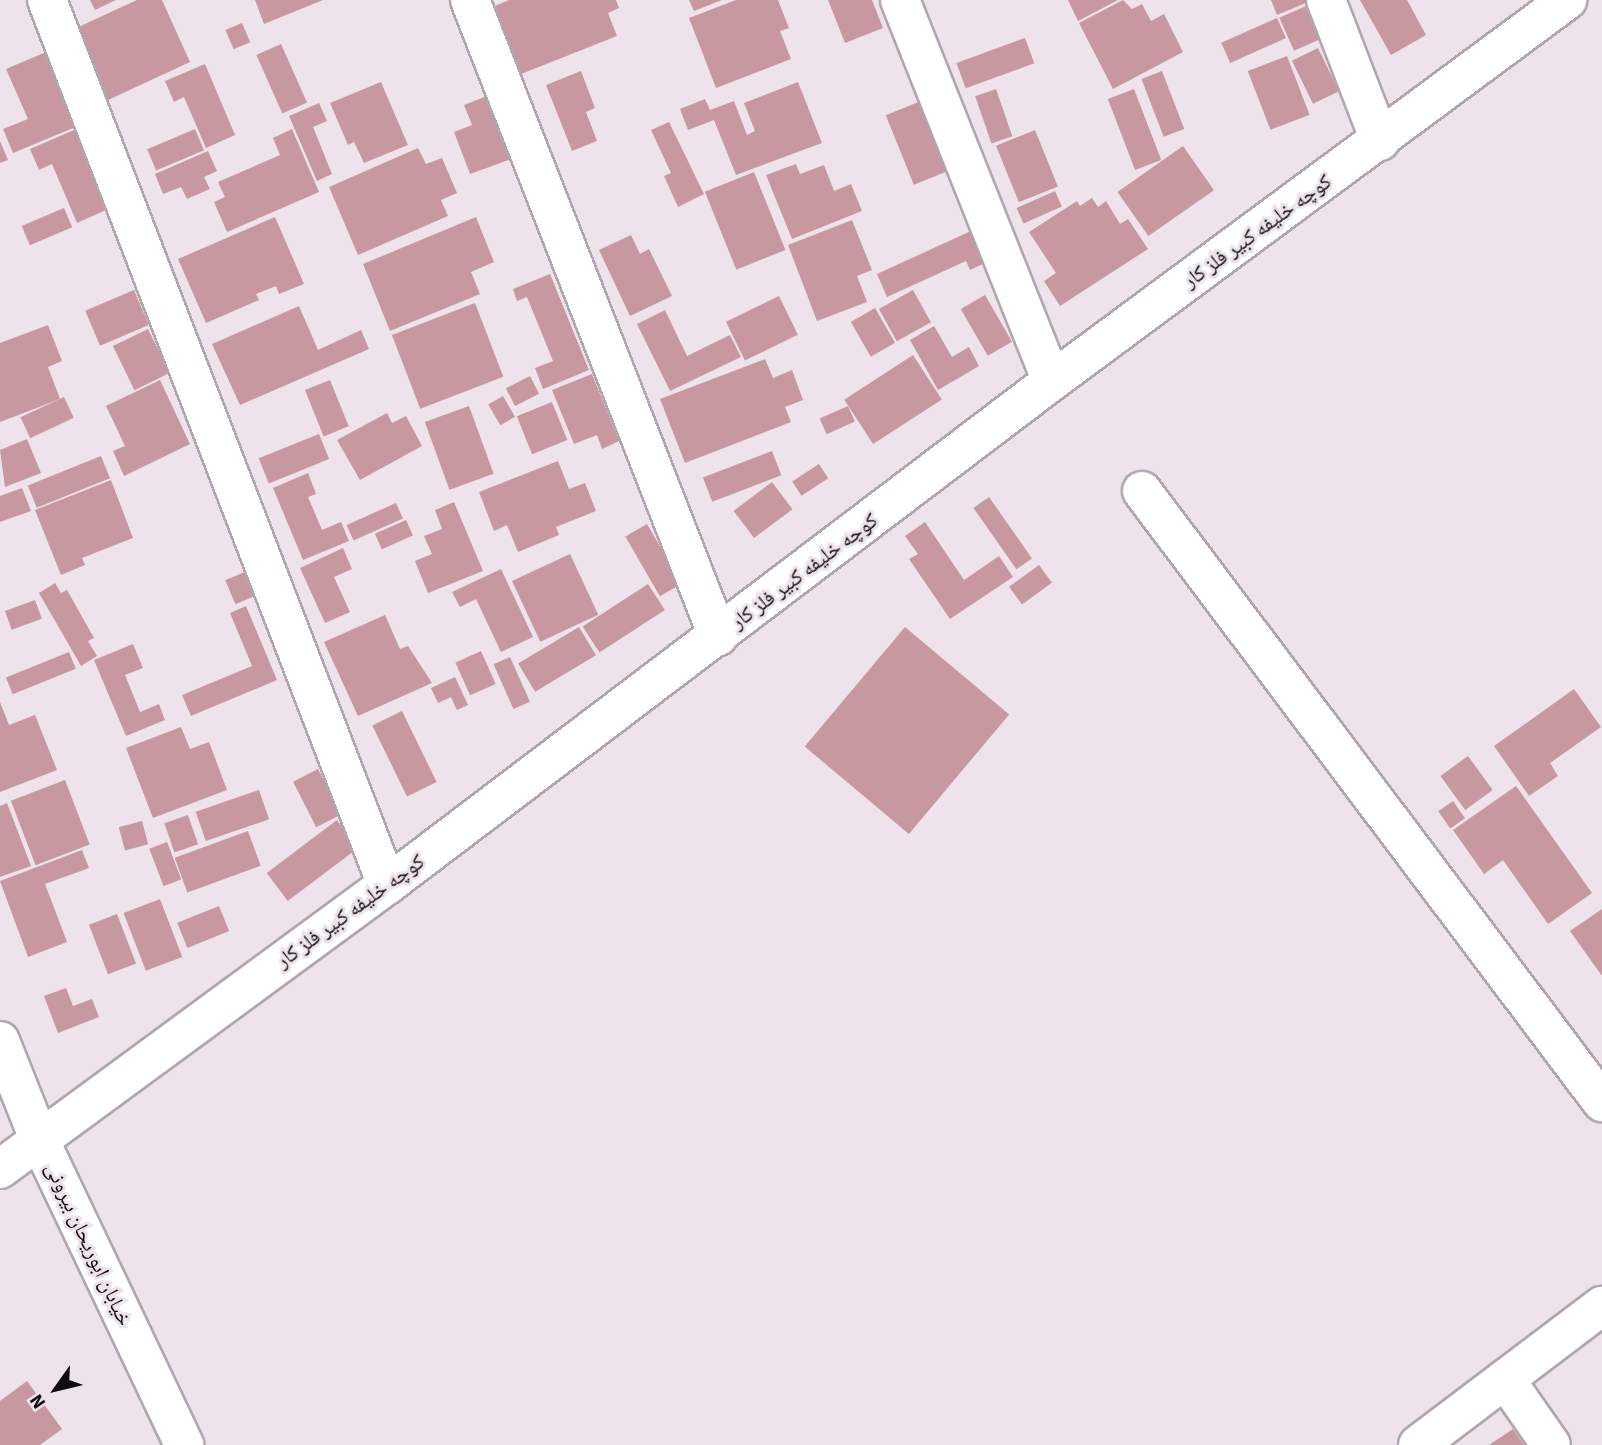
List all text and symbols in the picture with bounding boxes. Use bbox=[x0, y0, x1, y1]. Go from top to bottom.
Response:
street label: کوچه خلیفه کبیر فلز کار bbox=[1178, 169, 1336, 293]
street label: کوچه خلیفه کبیر فلز کار bbox=[726, 508, 882, 634]
street label: کوچه خلیفه کبیر فلز کار bbox=[271, 849, 429, 973]
street label: خیابان ابوریحان بیرونی bbox=[40, 1158, 138, 1330]
north arrow bbox=[21, 1354, 91, 1424]
text: N bbox=[23, 1388, 53, 1414]

